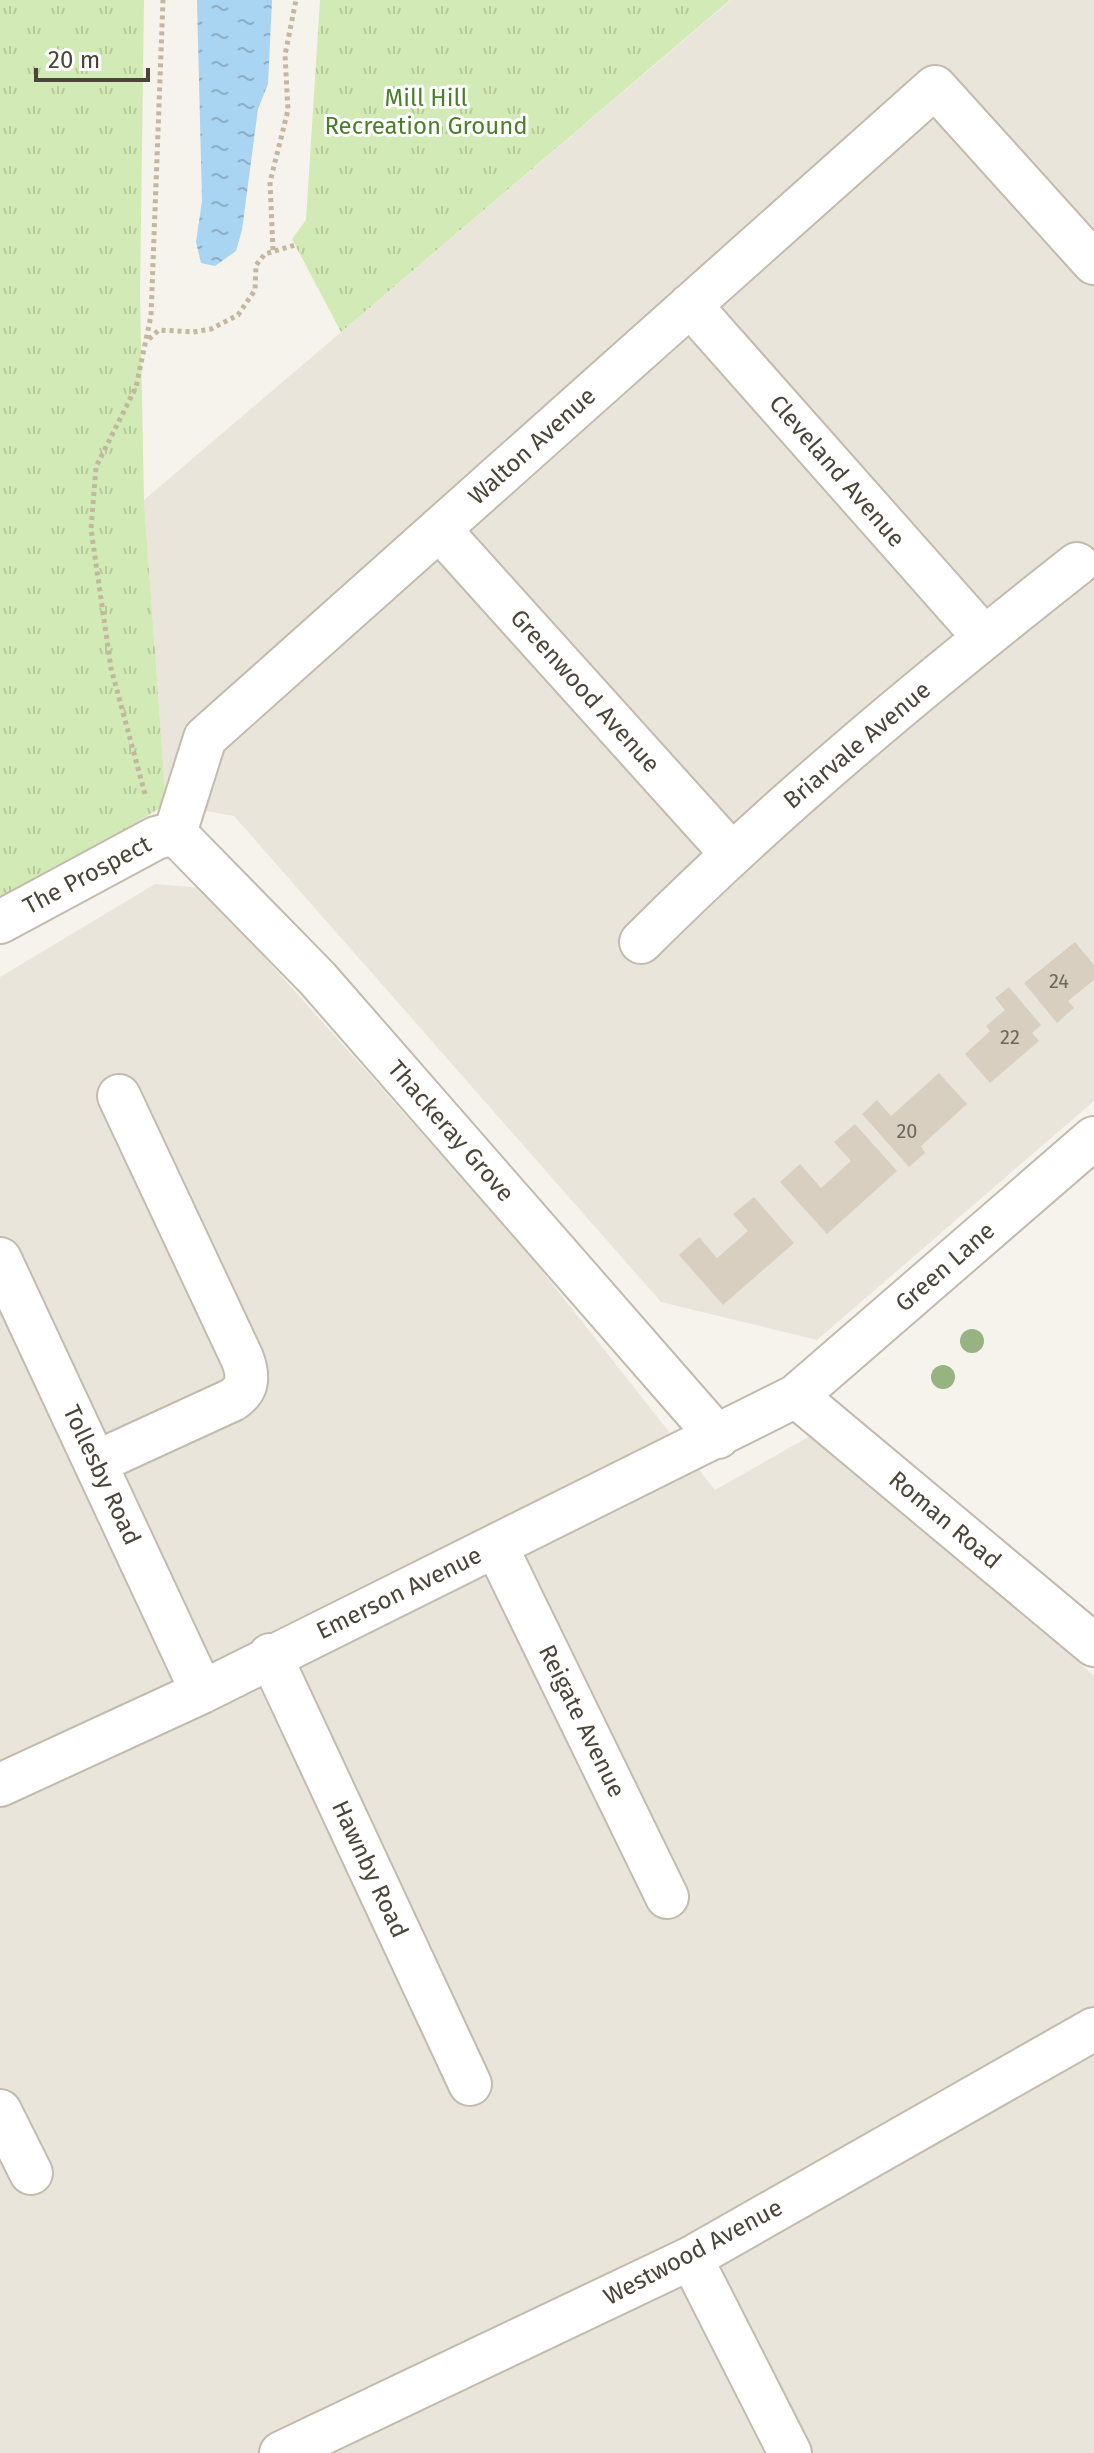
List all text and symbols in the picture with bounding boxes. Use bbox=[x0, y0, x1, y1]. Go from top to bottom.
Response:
scale bar bbox=[36, 32, 148, 82]
text: 20 m bbox=[48, 46, 100, 74]
park label: Mill Hill Recreation Ground bbox=[324, 84, 528, 140]
street label: Walton Avenue bbox=[463, 382, 601, 510]
street label: Cleveland Avenue bbox=[763, 389, 911, 553]
street label: Greenwood Avenue bbox=[504, 604, 666, 778]
street label: Briarvale Avenue bbox=[778, 675, 936, 815]
street label: The Prospect bbox=[18, 829, 156, 920]
house number: 24 bbox=[1049, 969, 1069, 993]
house number: 22 bbox=[1000, 1025, 1020, 1049]
street label: Thackeray Grove bbox=[382, 1055, 520, 1207]
house number: 20 bbox=[896, 1119, 918, 1143]
street label: Green Lane bbox=[890, 1216, 1000, 1318]
street label: Tollesby Road bbox=[57, 1401, 147, 1549]
street label: Roman Road bbox=[883, 1465, 1007, 1575]
street label: Emerson Avenue bbox=[312, 1541, 486, 1645]
street label: Reigate Avenue bbox=[533, 1640, 631, 1802]
street label: Hawnby Road bbox=[326, 1796, 414, 1942]
street label: Westwood Avenue bbox=[599, 2193, 787, 2311]

